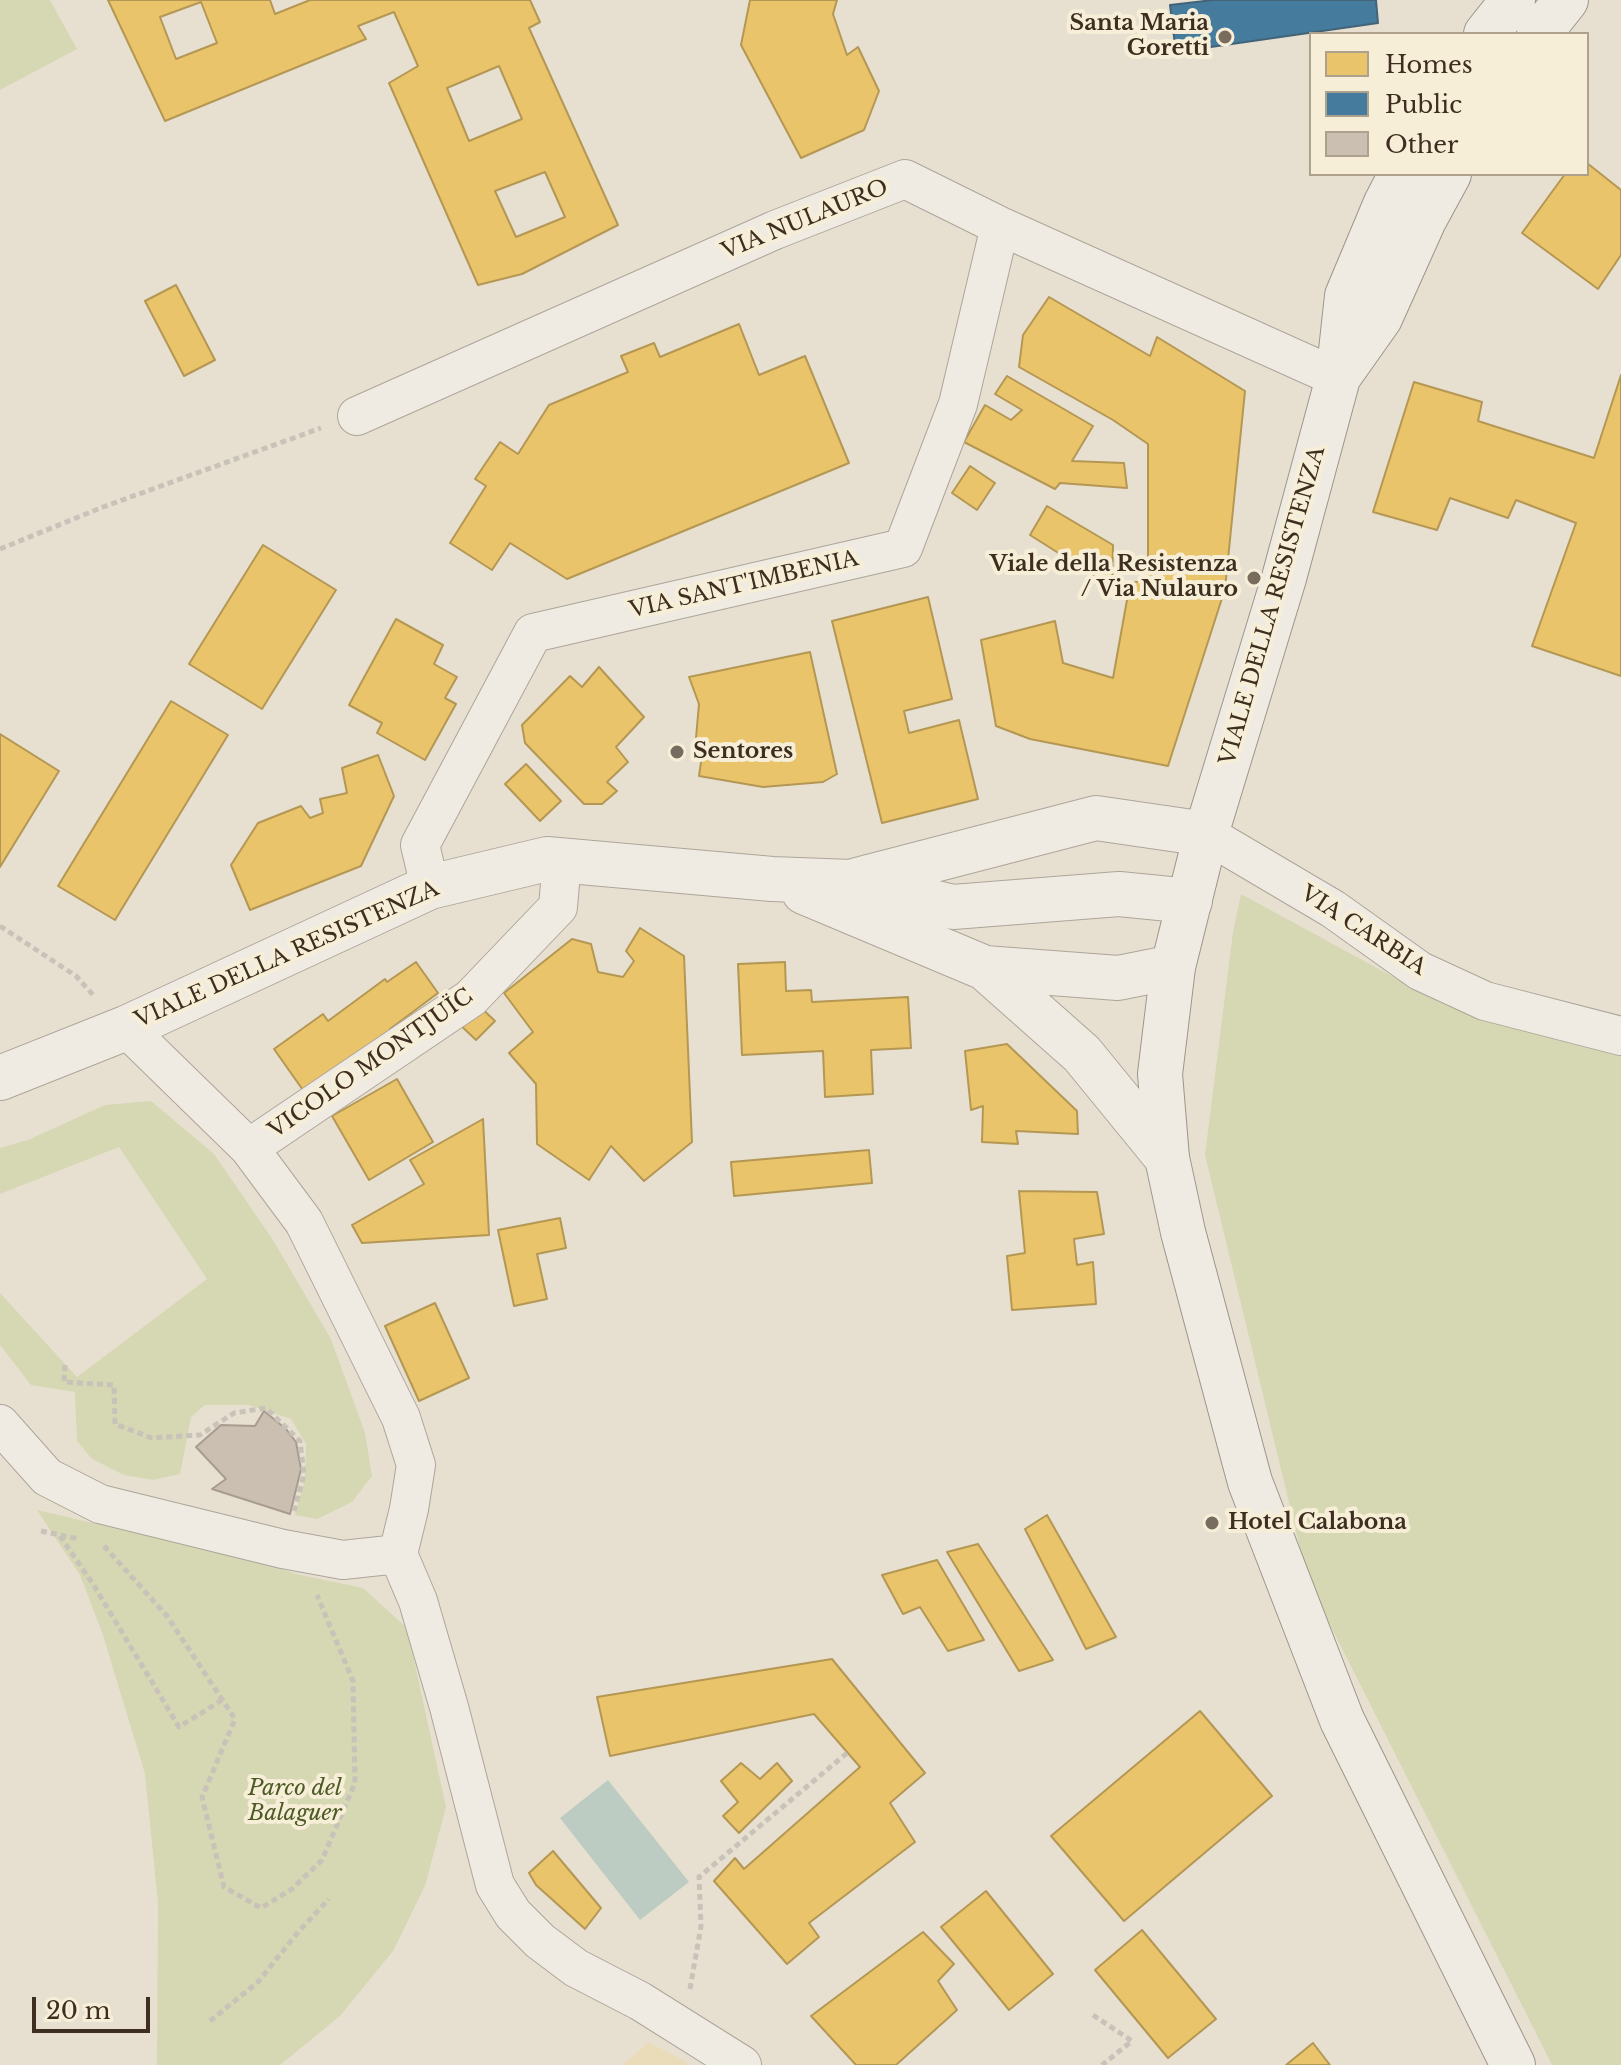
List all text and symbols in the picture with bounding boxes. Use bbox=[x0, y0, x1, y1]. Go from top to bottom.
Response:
place label: Santa Maria Goretti bbox=[1070, 11, 1209, 62]
marker: Santa Maria Goretti bbox=[1216, 28, 1234, 46]
legend bbox=[1309, 32, 1589, 176]
text: Homes bbox=[1385, 50, 1473, 79]
text: Public bbox=[1385, 90, 1462, 119]
text: Other bbox=[1385, 130, 1459, 159]
street label: VIA NULAURO bbox=[718, 175, 892, 265]
street label: VIALE DELLA RESISTENZA bbox=[1215, 444, 1331, 768]
street label: VIA SANT'IMBENIA bbox=[627, 546, 861, 624]
place label: Viale della Resistenza / Via Nulauro bbox=[990, 552, 1238, 604]
marker: Viale della Resistenza / Via Nulauro bbox=[1245, 569, 1263, 587]
place label: Sentores bbox=[693, 739, 793, 765]
marker: Sentores bbox=[668, 743, 686, 761]
street label: VIALE DELLA RESISTENZA bbox=[131, 876, 443, 1034]
street label: VIA CARBIA bbox=[1295, 881, 1431, 981]
street label: VICOLO MONTJUÏC bbox=[264, 983, 478, 1145]
place label: Hotel Calabona bbox=[1228, 1510, 1407, 1536]
marker: Hotel Calabona bbox=[1203, 1514, 1221, 1532]
park label: Parco del Balaguer bbox=[248, 1776, 342, 1828]
scale bar bbox=[36, 1981, 154, 2031]
text: 20 m bbox=[46, 1996, 111, 2025]

